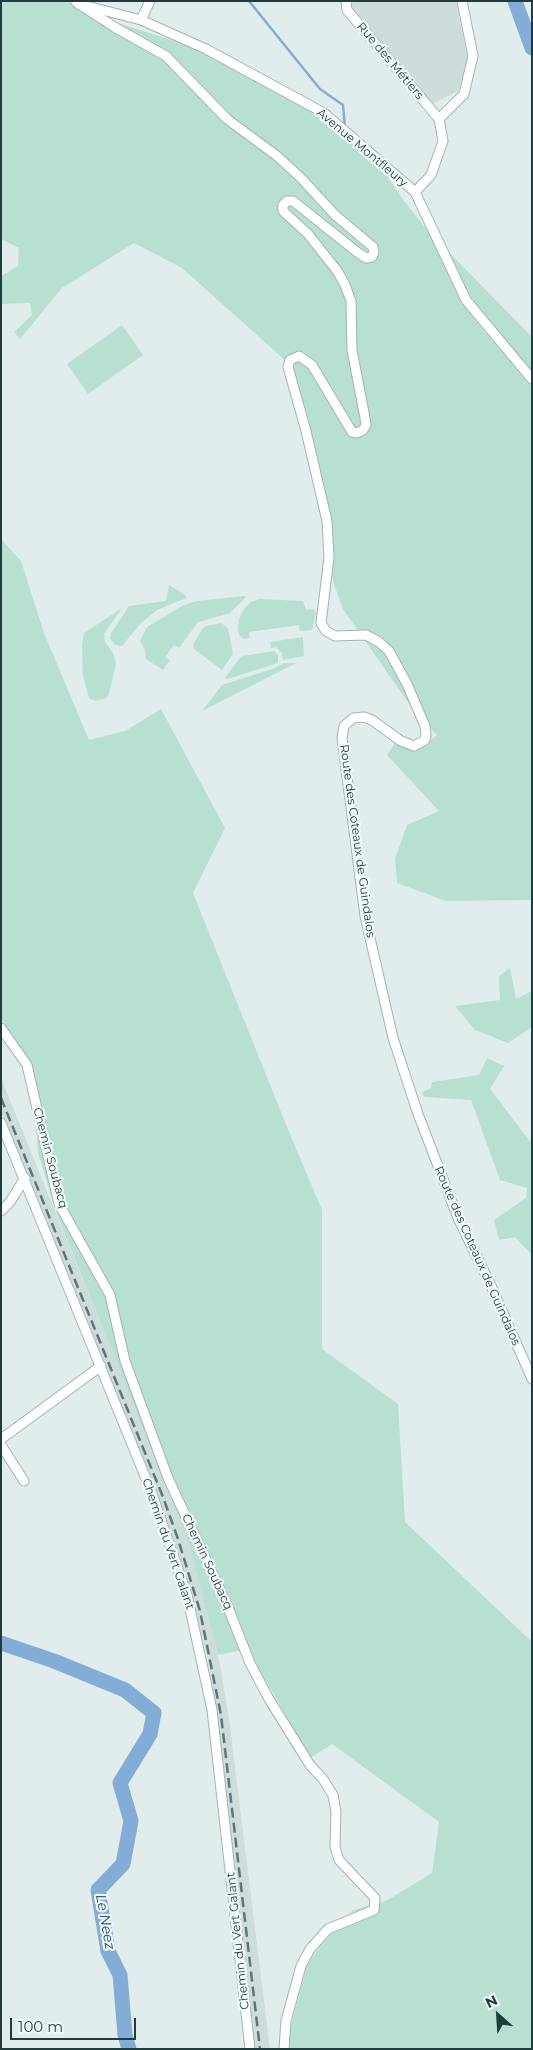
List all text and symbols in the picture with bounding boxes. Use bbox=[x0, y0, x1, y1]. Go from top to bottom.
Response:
street label: Rue des Métiers bbox=[354, 20, 426, 102]
street label: Avenue Montfleury bbox=[314, 106, 410, 190]
street label: Route des Coteaux de Guindalos bbox=[336, 744, 378, 938]
street label: Chemin Soubacq bbox=[30, 1106, 70, 1210]
street label: Route des Coteaux de Guindalos bbox=[431, 1164, 523, 1348]
street label: Chemin du Vert Galant bbox=[139, 1476, 197, 1612]
street label: Chemin Soubacq bbox=[178, 1512, 236, 1612]
street label: Chemin du Vert Galant bbox=[224, 1872, 252, 2010]
water label: Le Neez bbox=[92, 1893, 118, 1951]
north arrow bbox=[473, 1990, 523, 2040]
text: N bbox=[482, 1991, 500, 2012]
scale bar bbox=[12, 2008, 139, 2040]
text: 100 m bbox=[18, 2017, 63, 2036]

